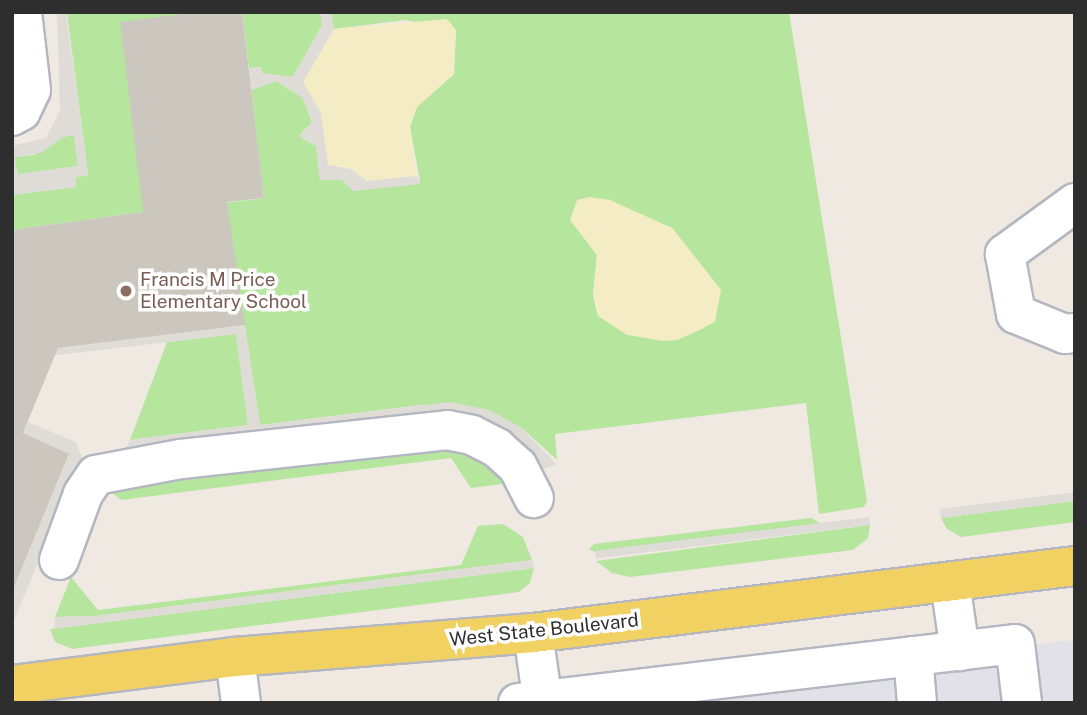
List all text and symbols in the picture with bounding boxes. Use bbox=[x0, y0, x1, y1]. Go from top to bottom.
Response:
place label: Francis M Price Elementary School bbox=[140, 269, 307, 313]
marker: Francis M Price Elementary School bbox=[118, 283, 134, 299]
street label: West State Boulevard bbox=[448, 609, 640, 651]

